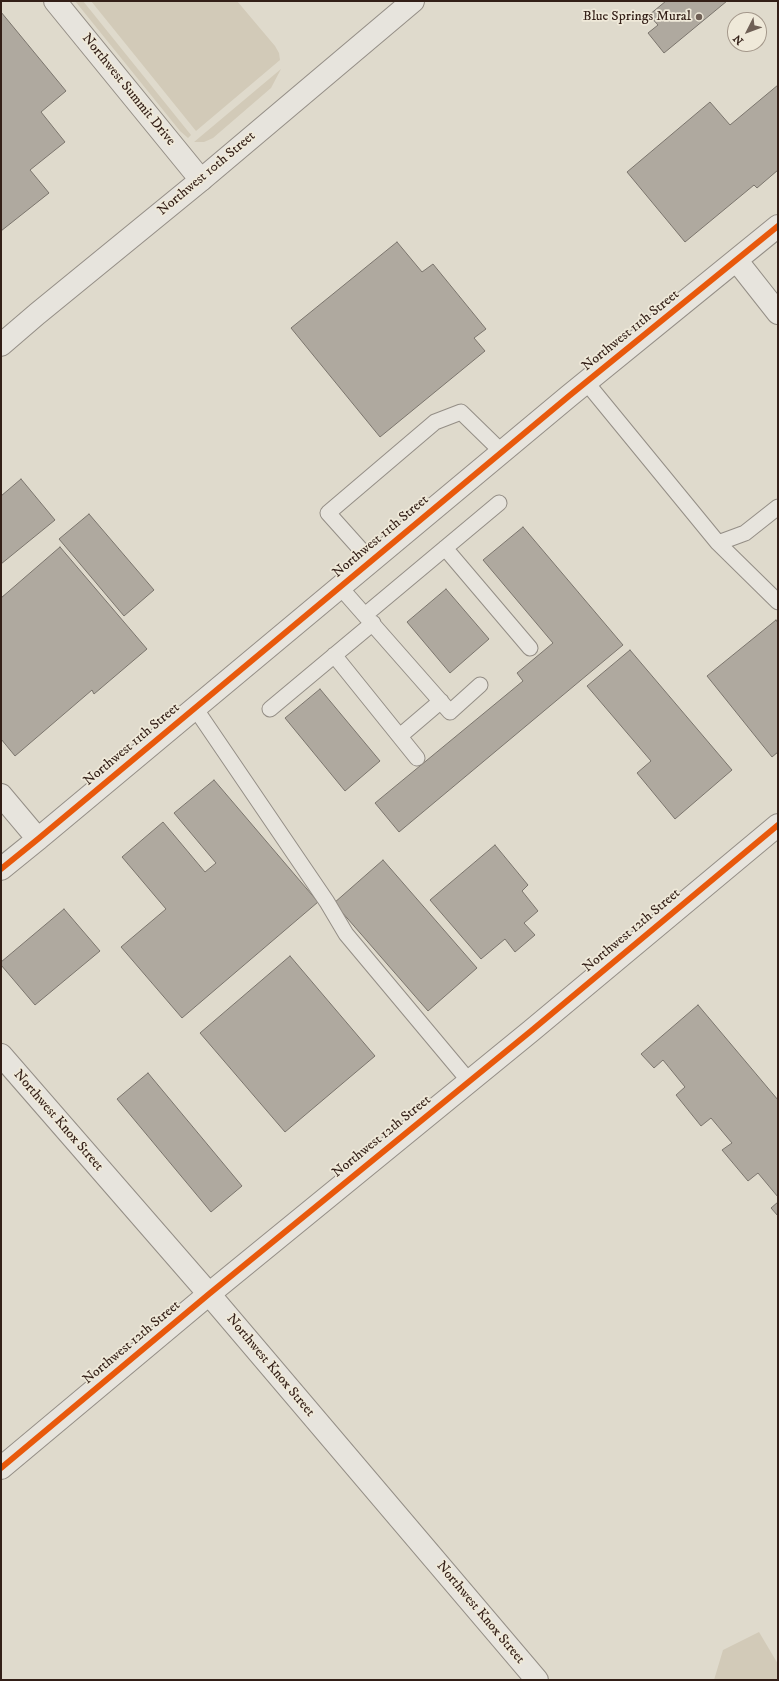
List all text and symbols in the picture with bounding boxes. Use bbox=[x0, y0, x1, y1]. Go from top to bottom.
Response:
place label: Blue Springs Mural bbox=[583, 9, 691, 25]
marker: Blue Springs Mural bbox=[694, 12, 704, 22]
north arrow bbox=[727, 12, 767, 52]
street label: Northwest Summit Drive bbox=[78, 31, 178, 149]
text: N bbox=[731, 31, 747, 47]
street label: Northwest 10th Street bbox=[155, 128, 259, 220]
street label: Northwest 11th Street bbox=[579, 287, 683, 375]
street label: Northwest 11th Street bbox=[330, 492, 432, 582]
street label: Northwest 11th Street bbox=[81, 700, 183, 790]
street label: Northwest 12th Street bbox=[580, 885, 684, 977]
street label: Northwest Knox Street bbox=[9, 1067, 107, 1175]
street label: Northwest 12th Street bbox=[329, 1092, 435, 1182]
street label: Northwest 12th Street bbox=[80, 1297, 184, 1389]
street label: Northwest Knox Street bbox=[222, 1311, 318, 1421]
street label: Northwest Knox Street bbox=[432, 1558, 528, 1668]

